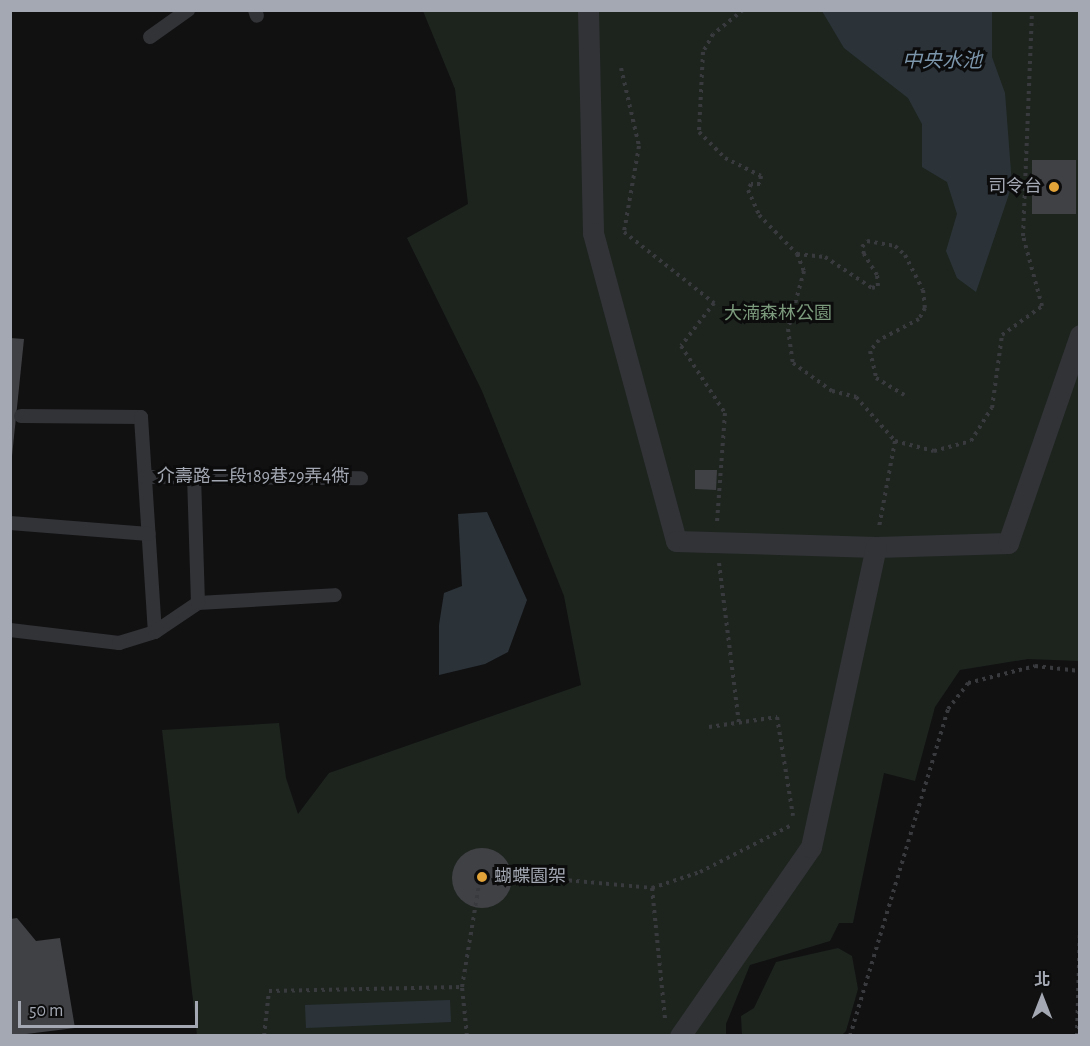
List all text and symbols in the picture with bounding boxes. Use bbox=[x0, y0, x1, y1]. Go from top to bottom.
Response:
water label: 中央水池 bbox=[902, 49, 982, 73]
place label: 司令台 bbox=[988, 176, 1042, 198]
marker: 司令台 bbox=[1047, 180, 1061, 194]
park label: 大湳森林公園 bbox=[724, 303, 832, 325]
street label: 介壽路二段189巷29弄4衖 bbox=[157, 466, 349, 488]
place label: 蝴蝶園架 bbox=[494, 866, 566, 888]
marker: 蝴蝶園架 bbox=[475, 870, 489, 884]
north arrow bbox=[1012, 968, 1072, 1028]
text: 北 bbox=[1034, 972, 1050, 988]
scale bar bbox=[21, 989, 201, 1027]
text: 50 m bbox=[29, 1002, 63, 1020]

